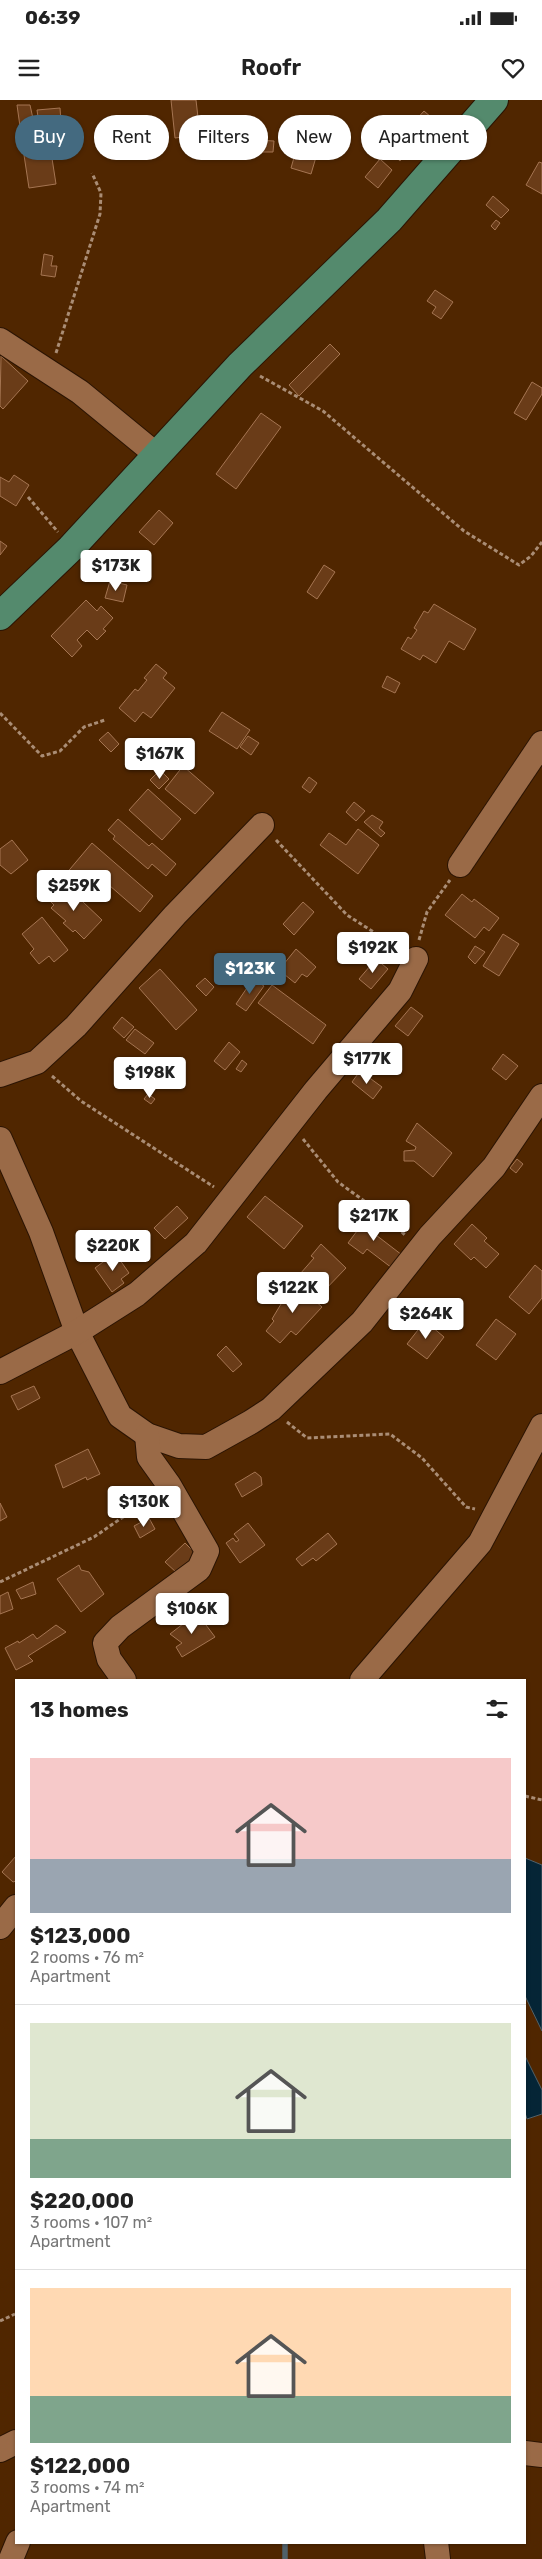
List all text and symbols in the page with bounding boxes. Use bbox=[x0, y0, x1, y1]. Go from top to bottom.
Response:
text: 06:39 bbox=[25, 6, 81, 29]
icon: menu bbox=[15, 54, 43, 82]
text: Roofr bbox=[241, 54, 301, 81]
icon: heart bbox=[499, 54, 527, 82]
chip: Buy bbox=[15, 115, 84, 160]
chip: Rent bbox=[94, 115, 169, 160]
chip: Filters bbox=[179, 115, 268, 160]
chip: New bbox=[278, 115, 351, 160]
chip: Apartment bbox=[361, 115, 487, 160]
pin: $173K bbox=[81, 550, 151, 592]
text: $173K bbox=[92, 556, 140, 575]
pin: $167K bbox=[125, 738, 195, 780]
text: $167K bbox=[136, 744, 184, 763]
pin: $259K bbox=[39, 870, 109, 912]
text: $259K bbox=[48, 876, 100, 895]
pin: $192K bbox=[338, 932, 408, 974]
text: $192K bbox=[348, 938, 398, 957]
pin: $123K bbox=[215, 952, 285, 995]
text: $123K bbox=[225, 959, 275, 978]
pin: $177K bbox=[332, 1042, 402, 1085]
text: $177K bbox=[343, 1049, 391, 1068]
pin: $198K bbox=[115, 1056, 185, 1099]
text: $198K bbox=[125, 1063, 175, 1082]
pin: $217K bbox=[339, 1200, 409, 1242]
text: $217K bbox=[350, 1206, 398, 1225]
pin: $220K bbox=[78, 1230, 148, 1272]
text: $220K bbox=[87, 1236, 139, 1255]
pin: $122K bbox=[258, 1272, 328, 1314]
text: $122K bbox=[268, 1278, 318, 1297]
pin: $264K bbox=[391, 1298, 461, 1340]
text: $264K bbox=[399, 1304, 453, 1323]
pin: $130K bbox=[109, 1486, 179, 1528]
text: $130K bbox=[119, 1492, 169, 1511]
pin: $106K bbox=[157, 1592, 227, 1635]
text: $106K bbox=[167, 1599, 217, 1618]
icon: filters bbox=[483, 1695, 511, 1723]
text: 13 homes bbox=[30, 1697, 129, 1722]
icon: home bbox=[226, 1790, 316, 1880]
text: $123,000 bbox=[30, 1923, 130, 1948]
text: 2 rooms · 76 m² bbox=[30, 1948, 144, 1967]
text: Apartment bbox=[30, 1967, 110, 1986]
icon: home bbox=[226, 2056, 316, 2146]
text: $220,000 bbox=[30, 2188, 134, 2213]
text: 3 rooms · 107 m² bbox=[30, 2213, 152, 2232]
text: Apartment bbox=[30, 2232, 110, 2251]
icon: home bbox=[226, 2321, 316, 2411]
text: $122,000 bbox=[30, 2453, 130, 2478]
text: 3 rooms · 74 m² bbox=[30, 2478, 145, 2497]
text: Apartment bbox=[30, 2497, 110, 2516]

